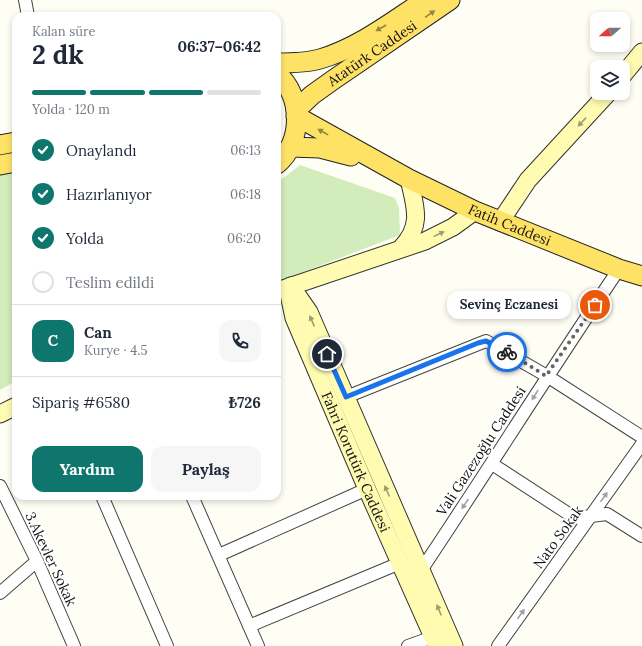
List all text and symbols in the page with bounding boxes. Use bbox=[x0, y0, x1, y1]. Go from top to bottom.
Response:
one-way arrow bbox=[425, 10, 435, 18]
north arrow bbox=[590, 12, 630, 52]
map controls bbox=[590, 12, 630, 100]
street label: Atatürk Caddesi bbox=[323, 16, 420, 91]
text: Kalan süre bbox=[32, 23, 96, 40]
one-way arrow bbox=[375, 25, 387, 32]
text: 06:37–06:42 bbox=[177, 37, 261, 56]
text: 2 dk bbox=[32, 38, 84, 71]
button: layers bbox=[590, 60, 630, 100]
text: Yolda · 120 m bbox=[32, 101, 110, 118]
one-way arrow bbox=[577, 117, 587, 127]
one-way arrow bbox=[317, 128, 329, 135]
icon: check bbox=[32, 139, 54, 161]
text: Onaylandı bbox=[66, 141, 137, 160]
text: 06:13 bbox=[230, 142, 261, 159]
icon: check bbox=[32, 183, 54, 205]
text: Hazırlanıyor bbox=[66, 185, 152, 204]
text: 06:18 bbox=[230, 186, 261, 203]
street label: Fatih Caddesi bbox=[465, 200, 554, 250]
icon: check bbox=[32, 227, 54, 249]
text: Yolda bbox=[66, 229, 104, 248]
text: 06:20 bbox=[227, 230, 261, 247]
one-way arrow bbox=[433, 231, 445, 237]
text: Teslim edildi bbox=[66, 273, 154, 292]
pin bbox=[578, 288, 612, 322]
callout: Sevinç Eczanesi bbox=[447, 291, 571, 319]
icon: bag bbox=[584, 294, 606, 316]
text: Sevinç Eczanesi bbox=[460, 296, 558, 313]
one-way arrow bbox=[309, 314, 315, 326]
button: phone bbox=[219, 320, 261, 362]
text: Can bbox=[84, 323, 112, 342]
text: C bbox=[48, 331, 58, 350]
courier bbox=[487, 332, 527, 372]
pin bbox=[310, 337, 344, 371]
icon: bike bbox=[496, 341, 518, 363]
text: Kurye · 4.5 bbox=[84, 342, 148, 359]
icon: home bbox=[316, 343, 338, 365]
street label: Vali Gazezoğlu Caddesi bbox=[432, 383, 530, 520]
street label: Fahri Korutürk Caddesi bbox=[317, 389, 394, 535]
one-way arrow bbox=[532, 389, 539, 400]
text: Sipariş #6580 bbox=[32, 393, 130, 412]
text: ₺726 bbox=[228, 393, 261, 412]
button: Yardım bbox=[32, 446, 143, 492]
button: Paylaş bbox=[151, 446, 261, 492]
one-way arrow bbox=[384, 485, 390, 497]
one-way arrow bbox=[600, 492, 609, 503]
one-way arrow bbox=[461, 499, 469, 509]
street label: Nato Sokak bbox=[529, 502, 587, 572]
street label: 3.Akevler Sokak bbox=[21, 509, 81, 609]
one-way arrow bbox=[436, 605, 442, 616]
one-way arrow bbox=[517, 609, 525, 620]

